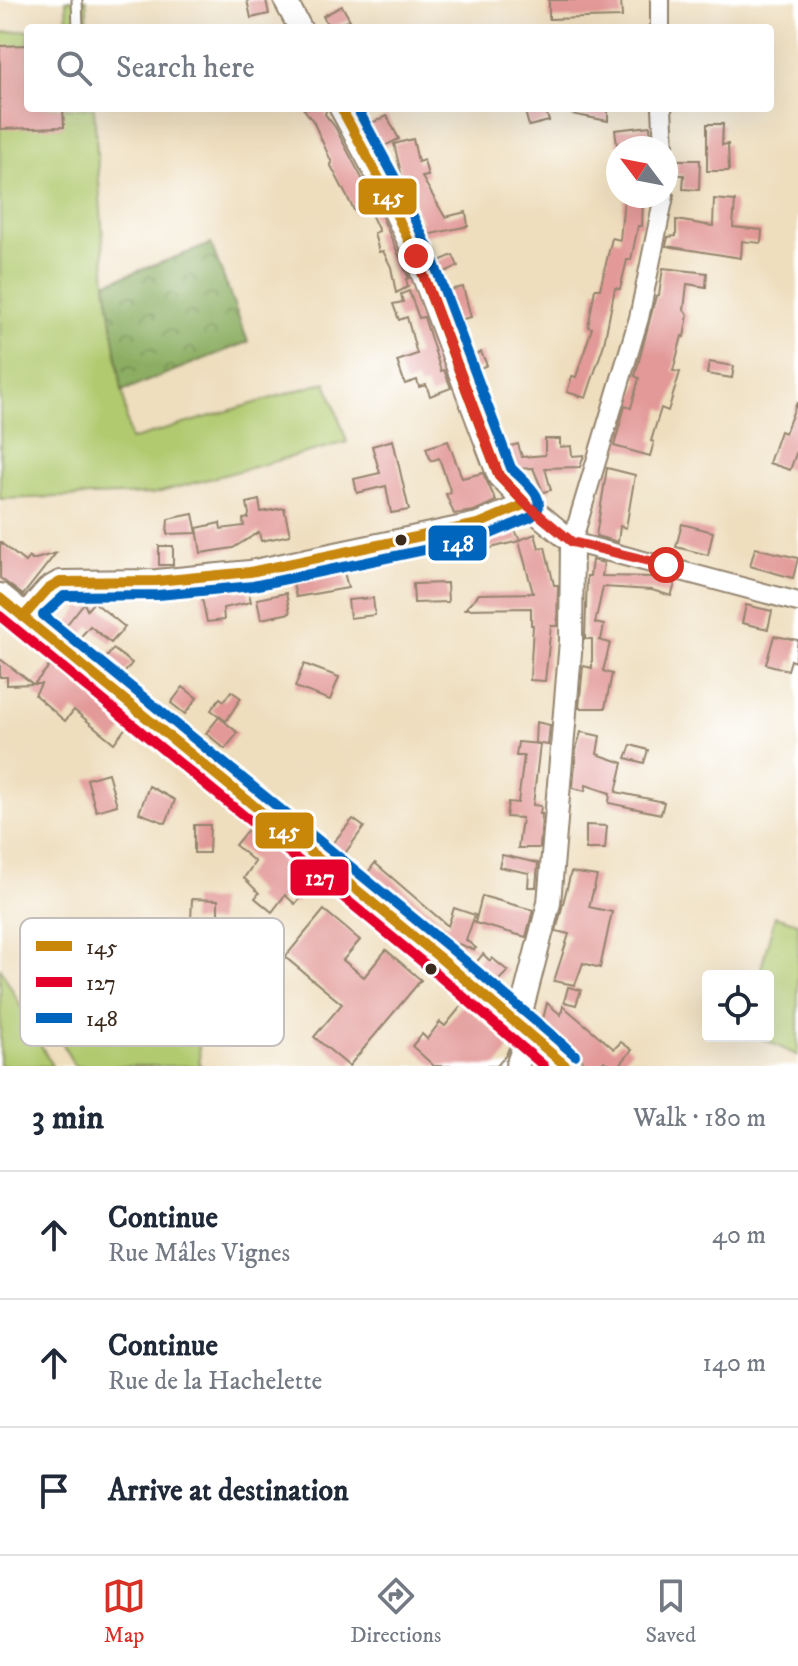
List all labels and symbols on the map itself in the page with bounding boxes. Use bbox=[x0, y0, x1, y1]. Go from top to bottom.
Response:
north arrow bbox=[606, 136, 678, 208]
line badge: 145 bbox=[357, 177, 418, 216]
text: 145 bbox=[372, 184, 404, 211]
route end bbox=[398, 238, 434, 274]
line badge: 148 bbox=[427, 524, 488, 562]
text: 148 bbox=[442, 531, 474, 558]
unlabelled marker bbox=[393, 532, 409, 548]
route start bbox=[648, 547, 684, 583]
line badge: 145 bbox=[254, 811, 315, 850]
text: 145 bbox=[268, 818, 300, 845]
line badge: 127 bbox=[289, 858, 350, 897]
text: 127 bbox=[305, 865, 335, 892]
legend bbox=[20, 918, 284, 1046]
text: 145 bbox=[86, 934, 118, 961]
unlabelled marker bbox=[423, 961, 439, 977]
text: 127 bbox=[86, 970, 116, 997]
text: 148 bbox=[86, 1006, 118, 1033]

